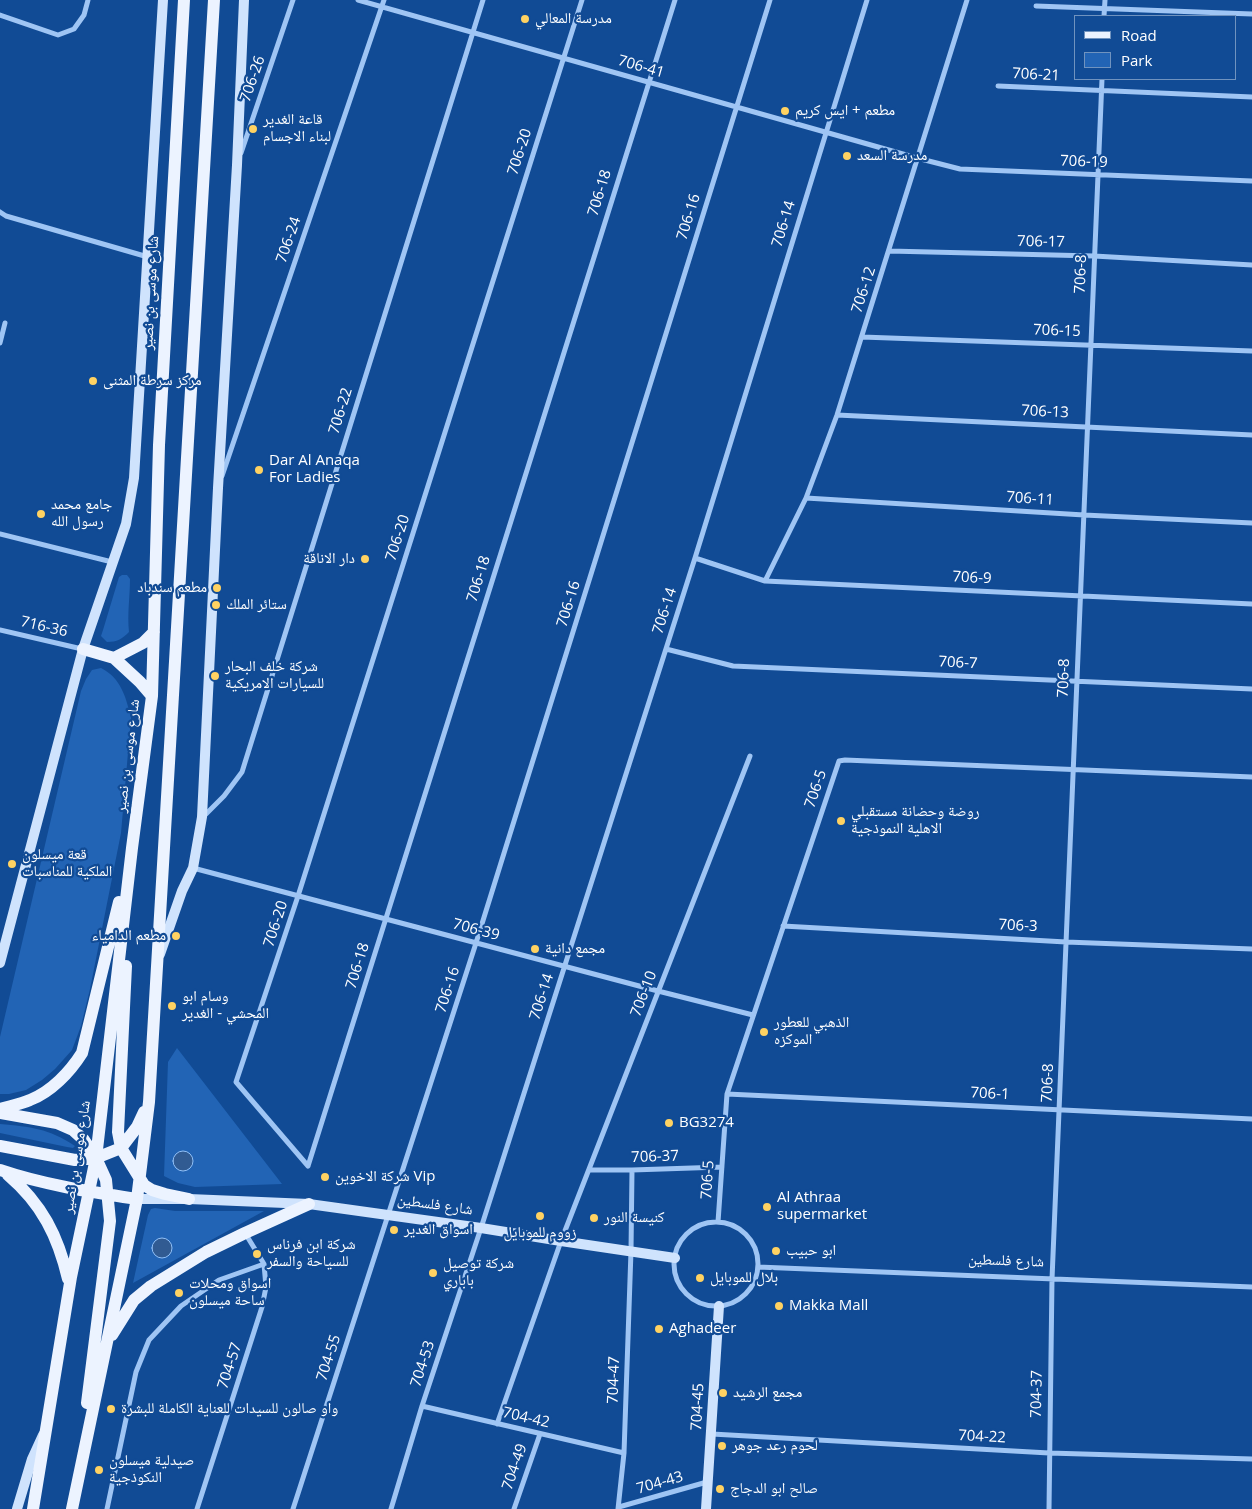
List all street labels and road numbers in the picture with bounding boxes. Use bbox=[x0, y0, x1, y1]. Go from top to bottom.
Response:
street label: 706-41 bbox=[616, 52, 666, 82]
street label: 706-26 bbox=[237, 54, 269, 104]
street label: 706-21 bbox=[1012, 65, 1060, 85]
street label: 706-20 bbox=[504, 127, 536, 177]
street label: 706-19 bbox=[1060, 152, 1108, 172]
street label: 706-18 bbox=[584, 168, 616, 218]
street label: 706-16 bbox=[673, 192, 705, 242]
street label: 706-14 bbox=[768, 199, 800, 249]
street label: 706-24 bbox=[273, 215, 305, 265]
street label: 706-17 bbox=[1017, 233, 1065, 251]
street label: شارع موسى بن نصير bbox=[139, 235, 163, 351]
street label: 706-8 bbox=[1071, 254, 1091, 294]
street label: 706-12 bbox=[848, 265, 880, 315]
street label: 706-15 bbox=[1033, 321, 1081, 341]
street label: 706-22 bbox=[325, 386, 357, 436]
street label: 706-13 bbox=[1021, 402, 1069, 422]
street label: 706-11 bbox=[1006, 488, 1054, 510]
street label: 706-20 bbox=[382, 513, 414, 563]
street label: 706-18 bbox=[463, 554, 495, 604]
street label: 706-9 bbox=[952, 568, 992, 588]
street label: 706-16 bbox=[553, 579, 585, 629]
street label: 706-14 bbox=[649, 586, 681, 636]
street label: 716-36 bbox=[19, 613, 69, 641]
street label: 706-7 bbox=[938, 653, 978, 673]
street label: 706-8 bbox=[1054, 658, 1074, 698]
street label: شارع موسى بن نصير bbox=[112, 698, 144, 814]
street label: 706-5 bbox=[801, 768, 831, 810]
street label: 706-20 bbox=[260, 899, 292, 949]
street label: 706-39 bbox=[451, 915, 501, 945]
street label: 706-3 bbox=[998, 916, 1038, 936]
street label: 706-18 bbox=[342, 941, 374, 991]
street label: 706-16 bbox=[432, 965, 464, 1015]
street label: 706-10 bbox=[627, 969, 661, 1019]
street label: 706-14 bbox=[526, 972, 558, 1022]
street label: 706-8 bbox=[1038, 1063, 1058, 1103]
street label: 706-1 bbox=[970, 1084, 1010, 1104]
street label: شارع موسى بن نصير bbox=[59, 1099, 95, 1215]
street label: 706-37 bbox=[631, 1147, 679, 1167]
street label: 706-5 bbox=[698, 1160, 718, 1200]
street label: شارع فلسطين bbox=[396, 1191, 474, 1219]
street label: شارع فلسطين bbox=[968, 1251, 1044, 1271]
street label: 704-55 bbox=[313, 1333, 345, 1383]
street label: 704-53 bbox=[407, 1339, 439, 1389]
street label: 704-57 bbox=[214, 1341, 246, 1391]
street label: 704-47 bbox=[604, 1356, 624, 1404]
street label: 704-37 bbox=[1028, 1370, 1046, 1418]
street label: 704-45 bbox=[688, 1383, 708, 1431]
street label: 704-42 bbox=[501, 1404, 551, 1432]
street label: 704-22 bbox=[958, 1427, 1006, 1447]
street label: 704-49 bbox=[499, 1442, 531, 1492]
street label: 704-43 bbox=[635, 1468, 685, 1498]

